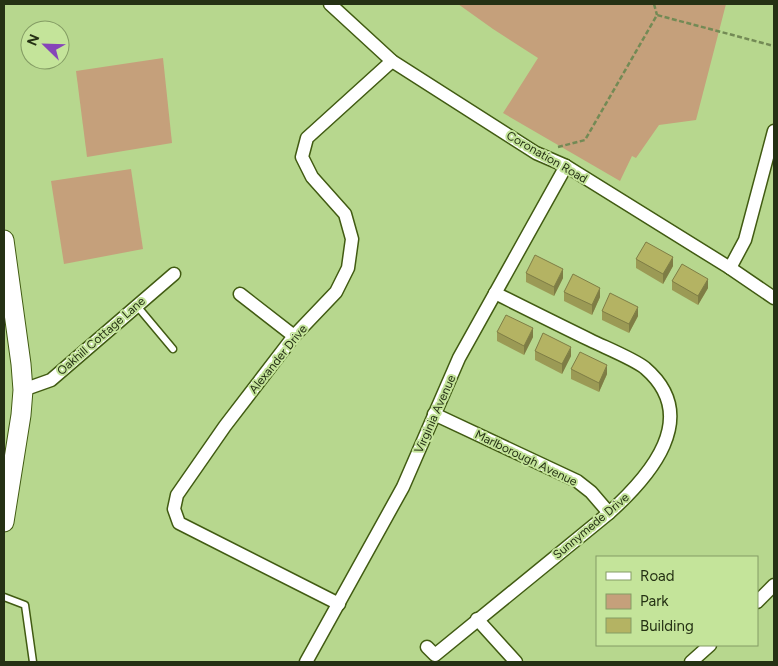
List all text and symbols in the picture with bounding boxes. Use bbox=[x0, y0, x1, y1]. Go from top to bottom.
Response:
north arrow bbox=[20, 20, 70, 70]
text: N bbox=[24, 32, 43, 48]
street label: Coronation Road bbox=[504, 128, 590, 186]
street label: Oakhill Cottage Lane bbox=[54, 294, 148, 378]
street label: Alexander Drive bbox=[246, 322, 310, 396]
street label: Virginia Avenue bbox=[411, 372, 459, 455]
street label: Marlborough Avenue bbox=[473, 427, 580, 489]
street label: Sunnymede Drive bbox=[550, 490, 632, 562]
legend bbox=[596, 556, 758, 646]
text: Road bbox=[640, 567, 675, 585]
text: Park bbox=[640, 592, 669, 610]
text: Building bbox=[640, 617, 694, 635]

